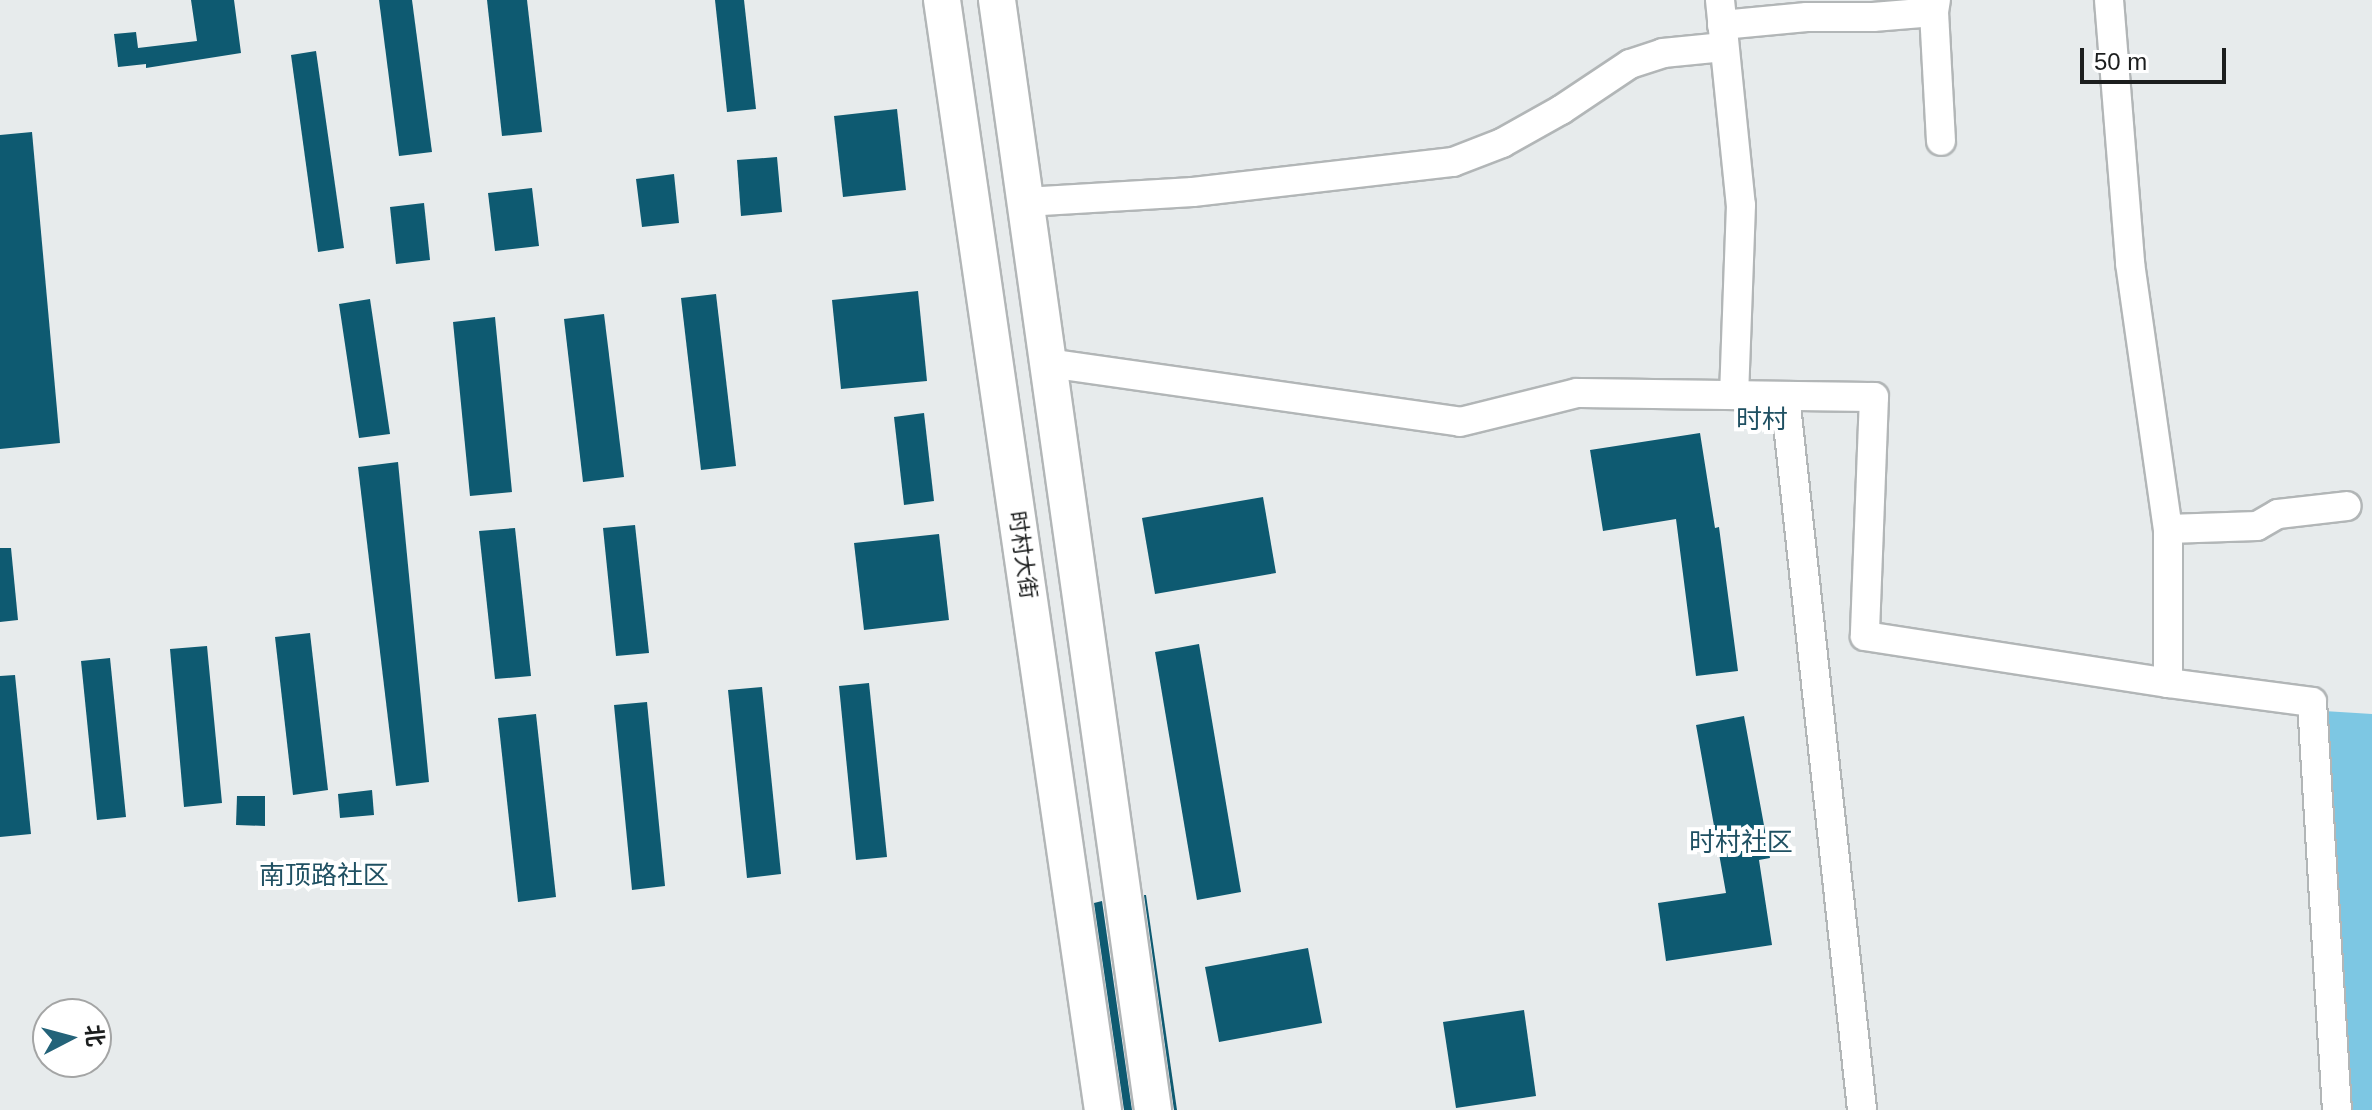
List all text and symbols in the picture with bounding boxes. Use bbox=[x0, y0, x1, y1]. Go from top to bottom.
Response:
scale bar bbox=[2084, 32, 2230, 82]
text: 50 m bbox=[2094, 48, 2147, 75]
district label: 时村 bbox=[1736, 404, 1788, 436]
street label: 时村大街 bbox=[1004, 510, 1042, 600]
district label: 时村社区 bbox=[1689, 827, 1793, 859]
district label: 南顶路社区 bbox=[259, 860, 389, 892]
north arrow bbox=[32, 998, 112, 1078]
text: 北 bbox=[81, 1023, 108, 1048]

